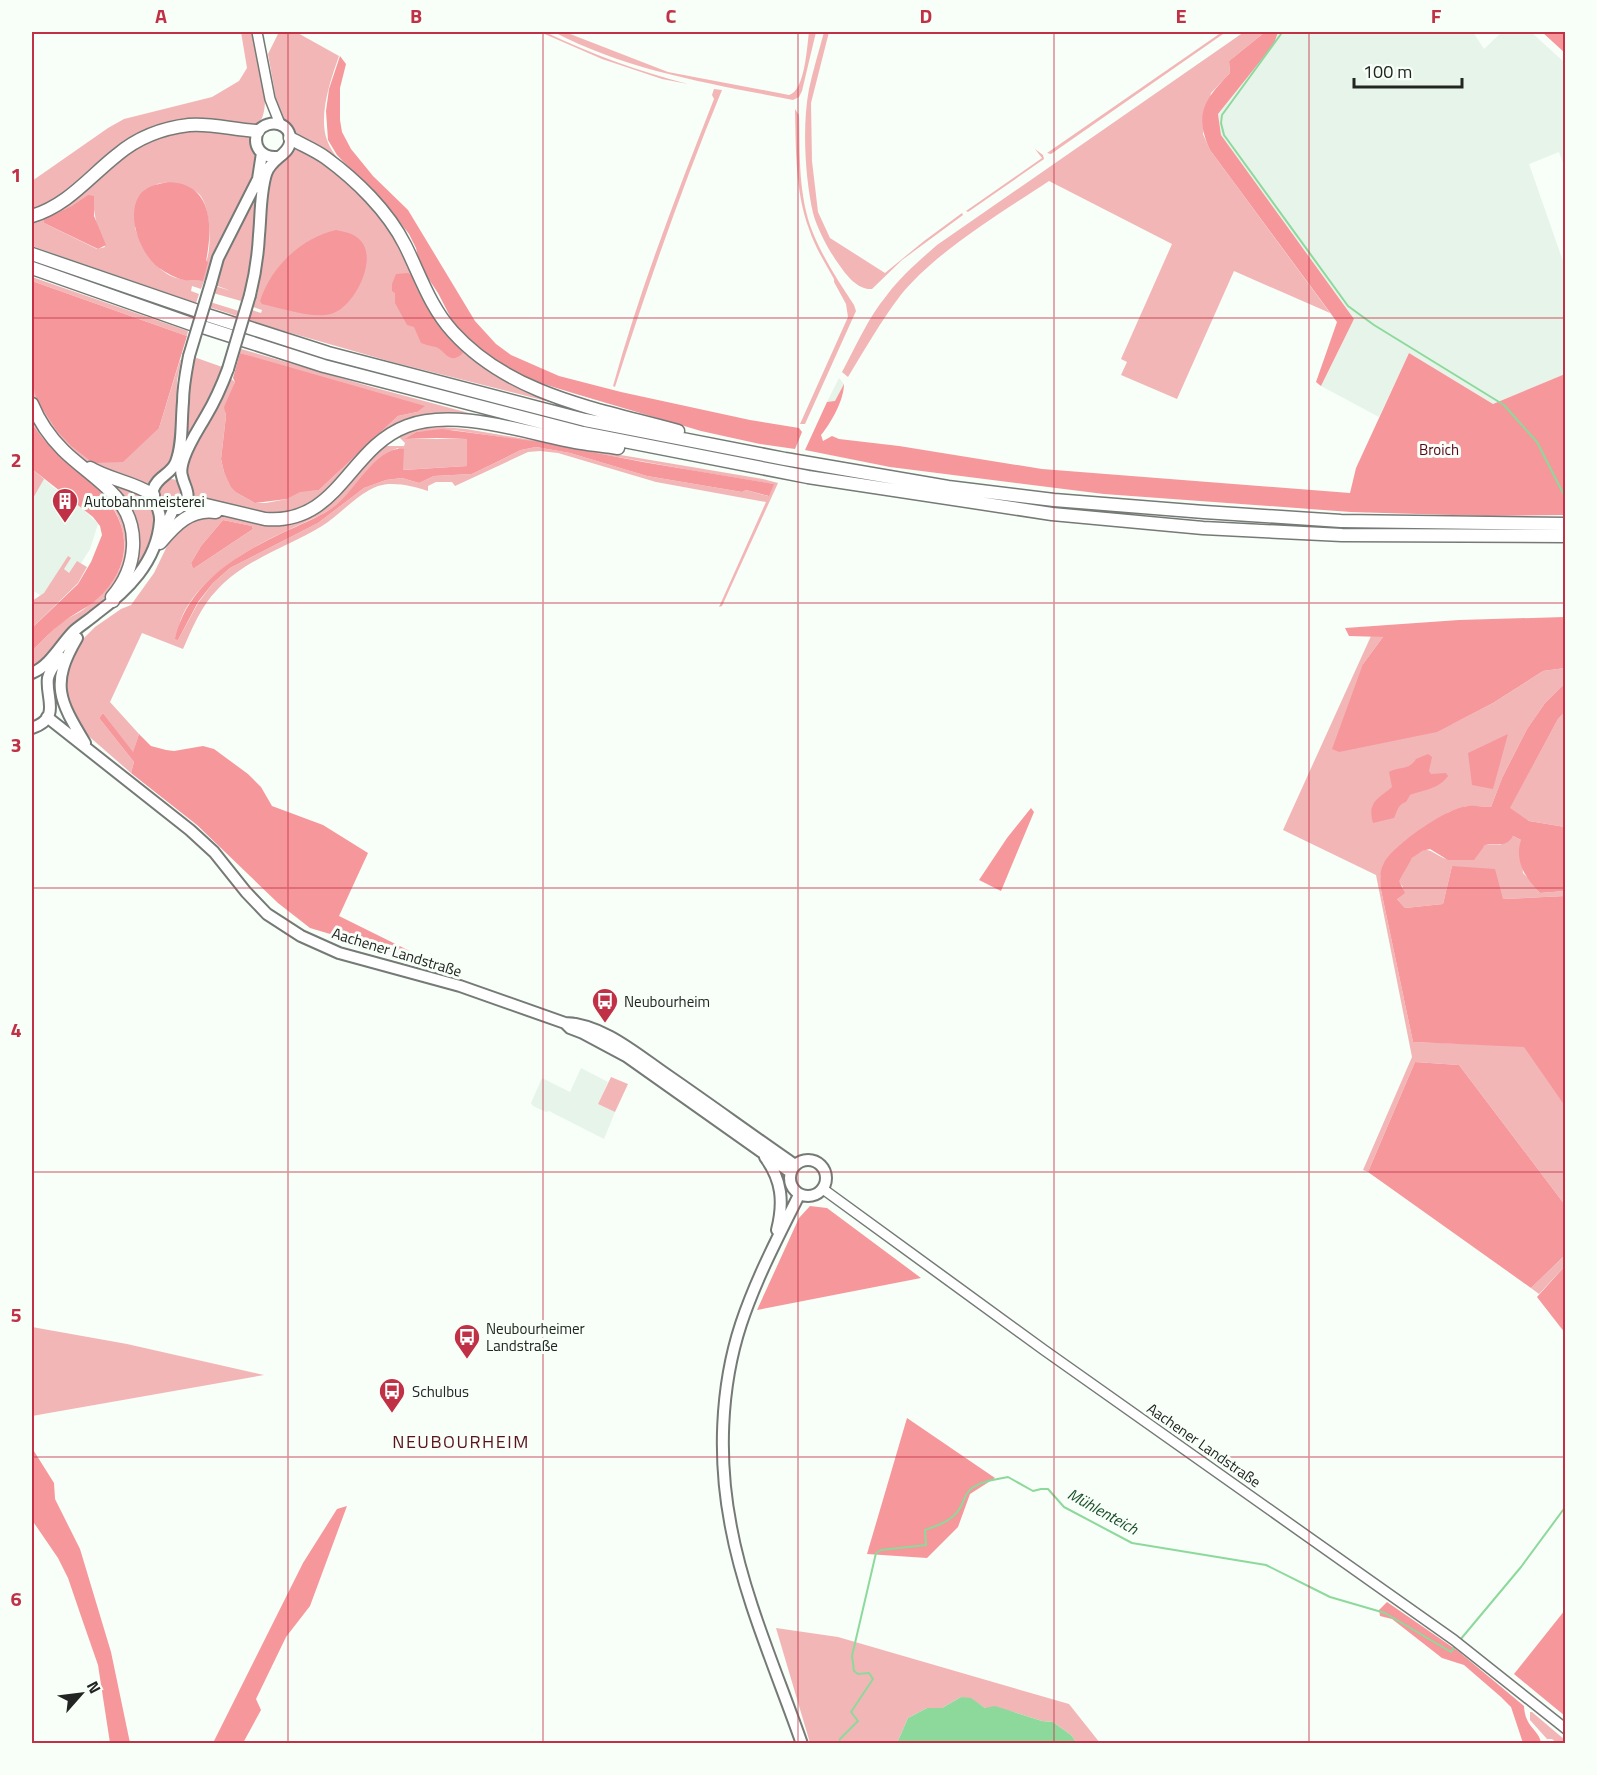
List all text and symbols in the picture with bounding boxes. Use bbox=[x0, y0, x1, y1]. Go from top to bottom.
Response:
text: A bbox=[155, 0, 167, 31]
text: B bbox=[410, 0, 422, 31]
text: C bbox=[666, 0, 677, 31]
text: D bbox=[920, 0, 932, 31]
text: E bbox=[1175, 0, 1187, 31]
text: F bbox=[1431, 0, 1442, 31]
scale bar bbox=[1354, 51, 1462, 89]
text: 100 m bbox=[1363, 58, 1412, 85]
text: 1 bbox=[10, 159, 22, 190]
park label: Broich bbox=[1419, 438, 1459, 461]
text: 2 bbox=[10, 444, 22, 475]
building icon: Autobahnmeisterei bbox=[50, 486, 80, 524]
place label: Autobahnmeisterei bbox=[84, 490, 205, 513]
text: 3 bbox=[10, 729, 22, 760]
street label: Aachener Landstraße bbox=[329, 921, 465, 983]
bus stop icon: Neubourheim bbox=[590, 986, 620, 1024]
place label: Neubourheim bbox=[624, 990, 710, 1013]
text: 4 bbox=[10, 1014, 22, 1045]
text: 5 bbox=[10, 1299, 22, 1330]
place label: Neubourheimer Landstraße bbox=[486, 1317, 585, 1357]
bus stop icon: Neubourheimer Landstraße bbox=[452, 1322, 482, 1360]
bus stop icon: Schulbus bbox=[377, 1376, 407, 1414]
place label: Schulbus bbox=[412, 1380, 469, 1403]
street label: Aachener Landstraße bbox=[1142, 1397, 1266, 1493]
district label: NEUBOURHEIM bbox=[392, 1428, 530, 1455]
water label: Mühlenteich bbox=[1063, 1482, 1144, 1541]
text: 6 bbox=[10, 1583, 22, 1614]
north arrow bbox=[51, 1664, 111, 1724]
text: N bbox=[81, 1676, 107, 1697]

